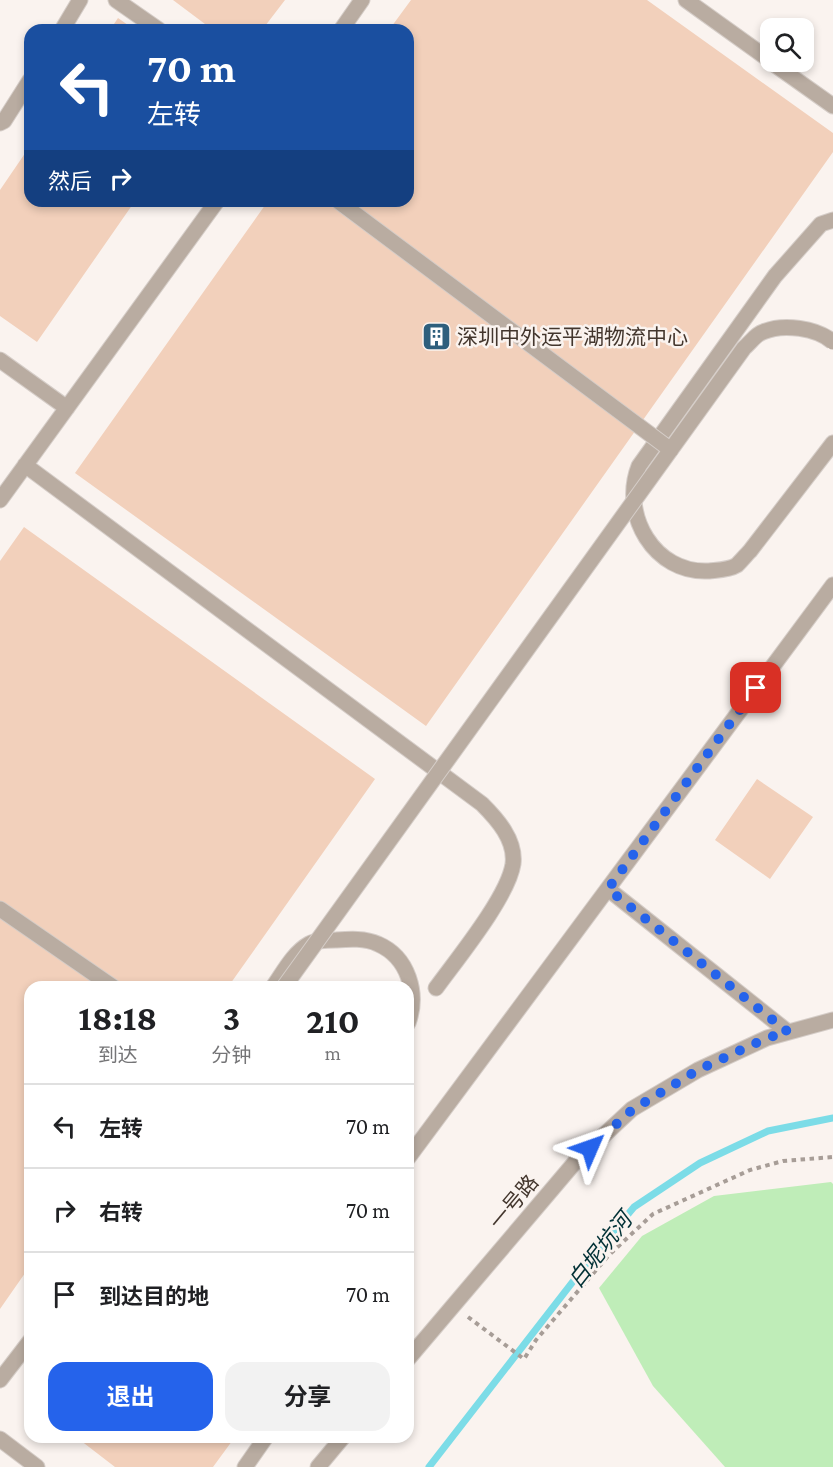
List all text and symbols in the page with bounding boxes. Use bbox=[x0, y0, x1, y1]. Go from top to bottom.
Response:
map controls bbox=[760, 18, 814, 72]
button: search bbox=[760, 18, 814, 72]
text: 70 m bbox=[147, 44, 236, 91]
icon: left bbox=[48, 48, 126, 126]
text: 左转 bbox=[147, 100, 201, 130]
icon: right bbox=[104, 162, 137, 195]
text: 然后 bbox=[48, 169, 92, 194]
building icon: 深圳中外运平湖物流中心 bbox=[420, 321, 452, 353]
place label: 深圳中外运平湖物流中心 bbox=[457, 325, 688, 349]
pin bbox=[730, 662, 781, 713]
icon: arrive bbox=[739, 671, 772, 704]
text: 18:18 bbox=[78, 998, 157, 1038]
text: 3 bbox=[223, 998, 240, 1038]
text: 210 bbox=[306, 1001, 360, 1041]
text: m bbox=[325, 1042, 341, 1064]
text: 到达 bbox=[98, 1044, 138, 1066]
text: 分钟 bbox=[212, 1044, 252, 1066]
icon: left bbox=[48, 1110, 81, 1143]
text: 70 m bbox=[346, 1114, 390, 1139]
text: 左转 bbox=[99, 1116, 143, 1141]
position arrow bbox=[558, 1116, 622, 1180]
street label: 一号路 bbox=[485, 1170, 543, 1234]
icon: right bbox=[48, 1194, 81, 1227]
text: 70 m bbox=[346, 1198, 390, 1223]
text: 右转 bbox=[99, 1200, 143, 1225]
water label: 白坭坑河 bbox=[563, 1204, 639, 1292]
icon: arrive bbox=[48, 1278, 81, 1311]
text: 70 m bbox=[346, 1282, 390, 1307]
text: 到达目的地 bbox=[99, 1284, 209, 1309]
button: 退出 bbox=[48, 1362, 213, 1431]
button: 分享 bbox=[225, 1362, 390, 1431]

